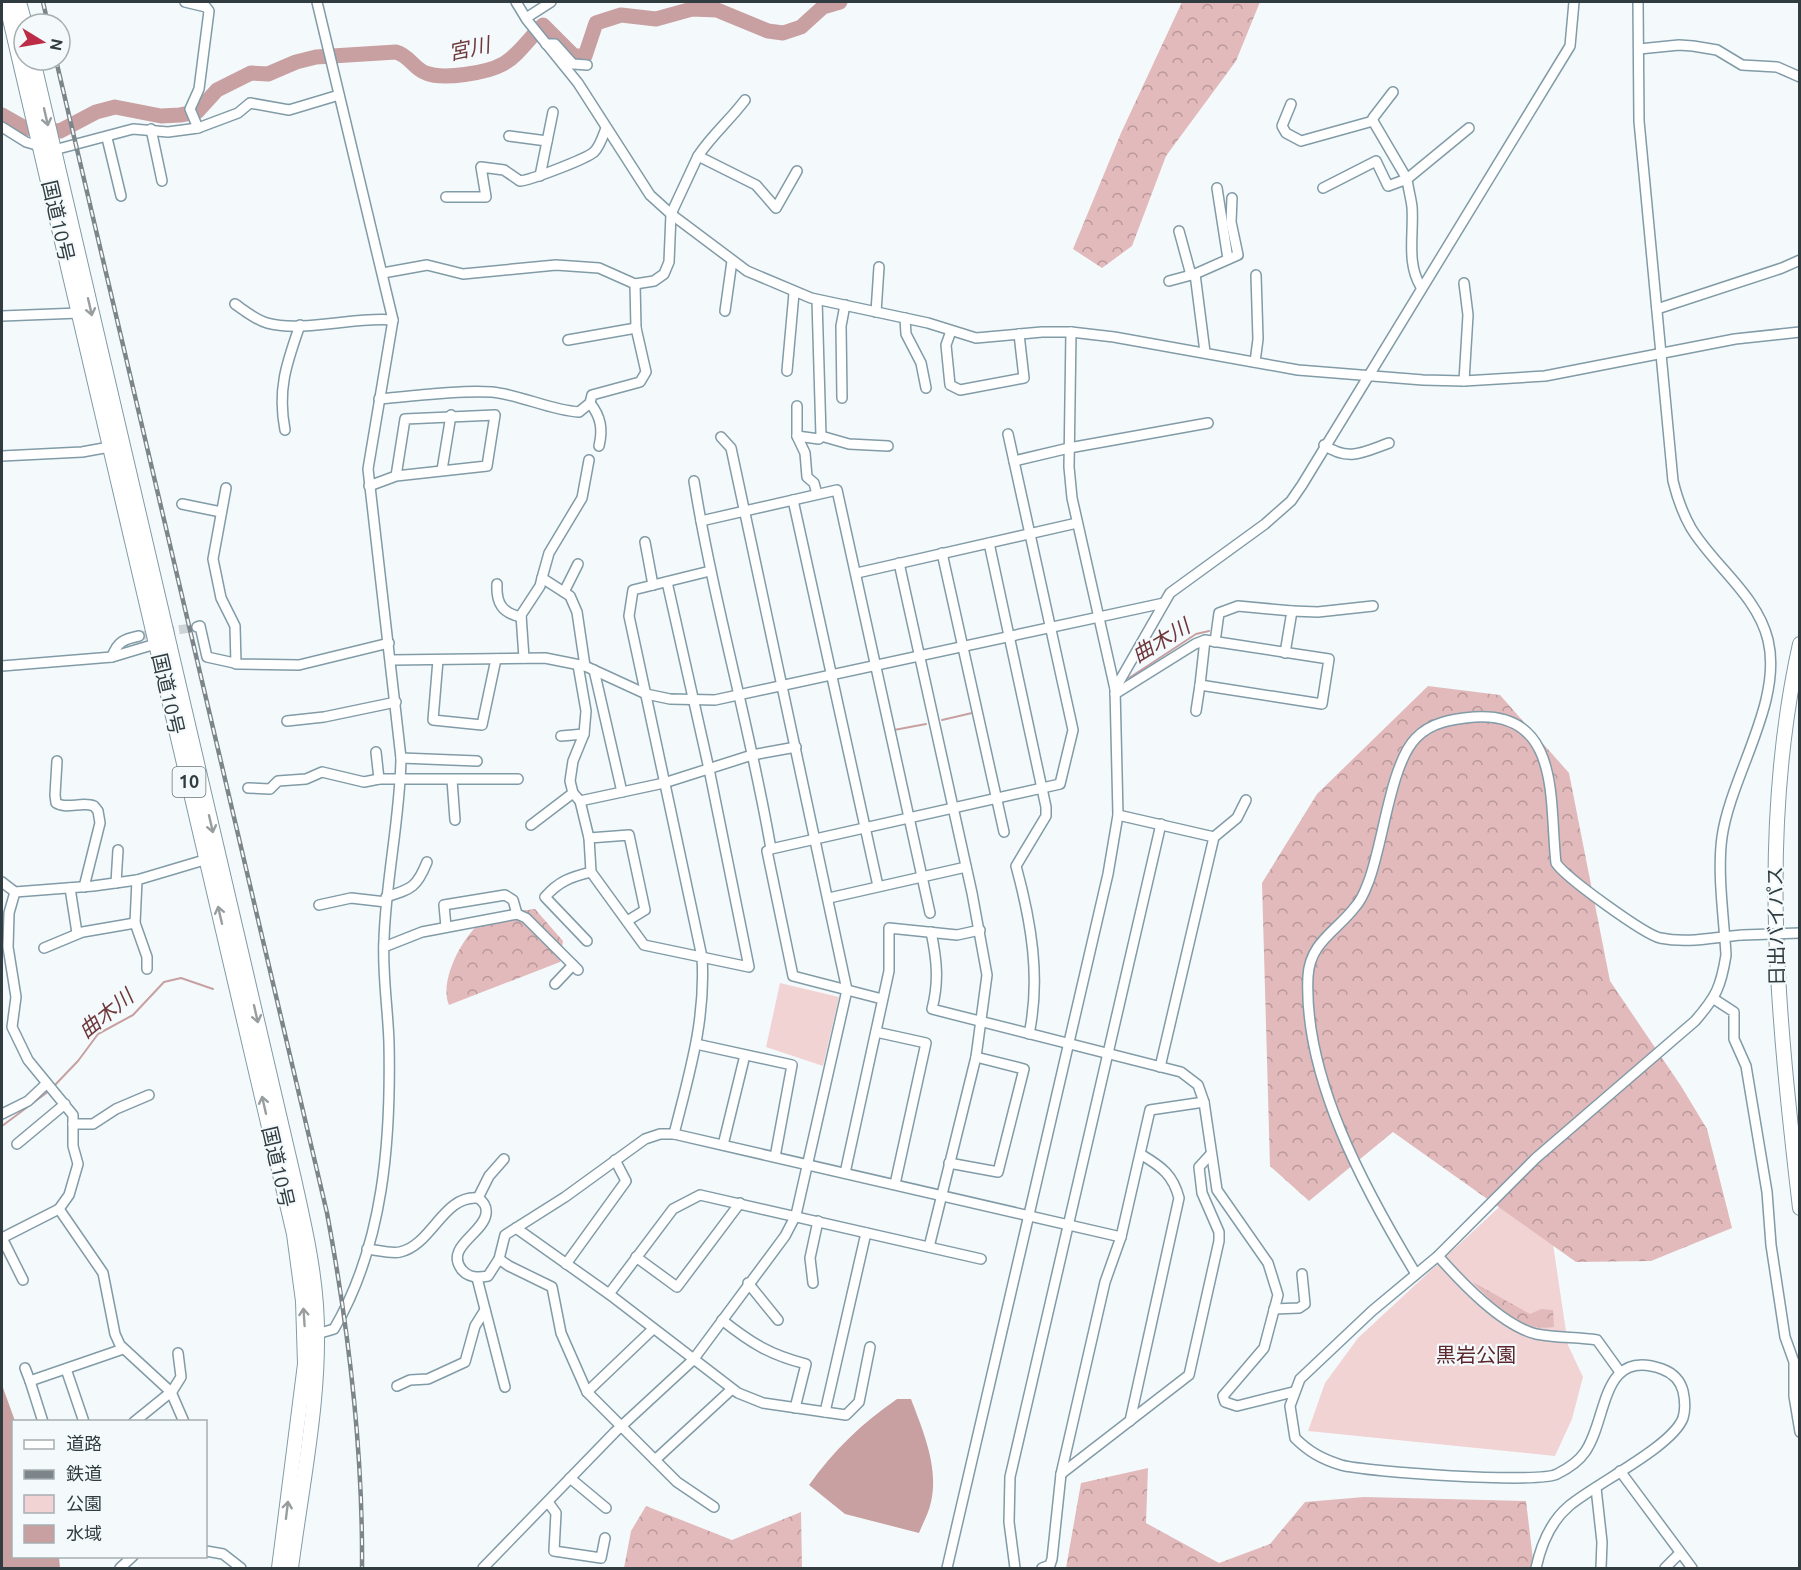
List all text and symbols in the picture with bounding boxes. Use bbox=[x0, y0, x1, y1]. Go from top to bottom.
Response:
north arrow bbox=[12, 12, 72, 72]
water label: 宮川 bbox=[446, 32, 494, 64]
text: N bbox=[47, 37, 67, 52]
one-way arrow bbox=[41, 107, 53, 126]
street label: 国道10号 bbox=[38, 178, 79, 264]
one-way arrow bbox=[85, 297, 96, 316]
water label: 曲木川 bbox=[1127, 613, 1195, 667]
street label: 国道10号 bbox=[148, 651, 189, 737]
road number: 10 bbox=[172, 767, 206, 797]
one-way arrow bbox=[206, 814, 218, 833]
street label: 日出バイパス bbox=[1763, 866, 1788, 986]
one-way arrow bbox=[213, 906, 225, 925]
water label: 曲木川 bbox=[73, 983, 139, 1042]
one-way arrow bbox=[250, 1004, 262, 1023]
one-way arrow bbox=[257, 1096, 269, 1115]
street label: 国道10号 bbox=[258, 1124, 299, 1210]
one-way arrow bbox=[298, 1307, 309, 1327]
park label: 黒岩公園 bbox=[1436, 1343, 1516, 1366]
legend bbox=[12, 1420, 207, 1558]
text: 道路 bbox=[66, 1433, 102, 1453]
text: 鉄道 bbox=[66, 1463, 102, 1483]
text: 公園 bbox=[66, 1493, 102, 1513]
one-way arrow bbox=[282, 1501, 293, 1521]
text: 水域 bbox=[66, 1523, 102, 1543]

